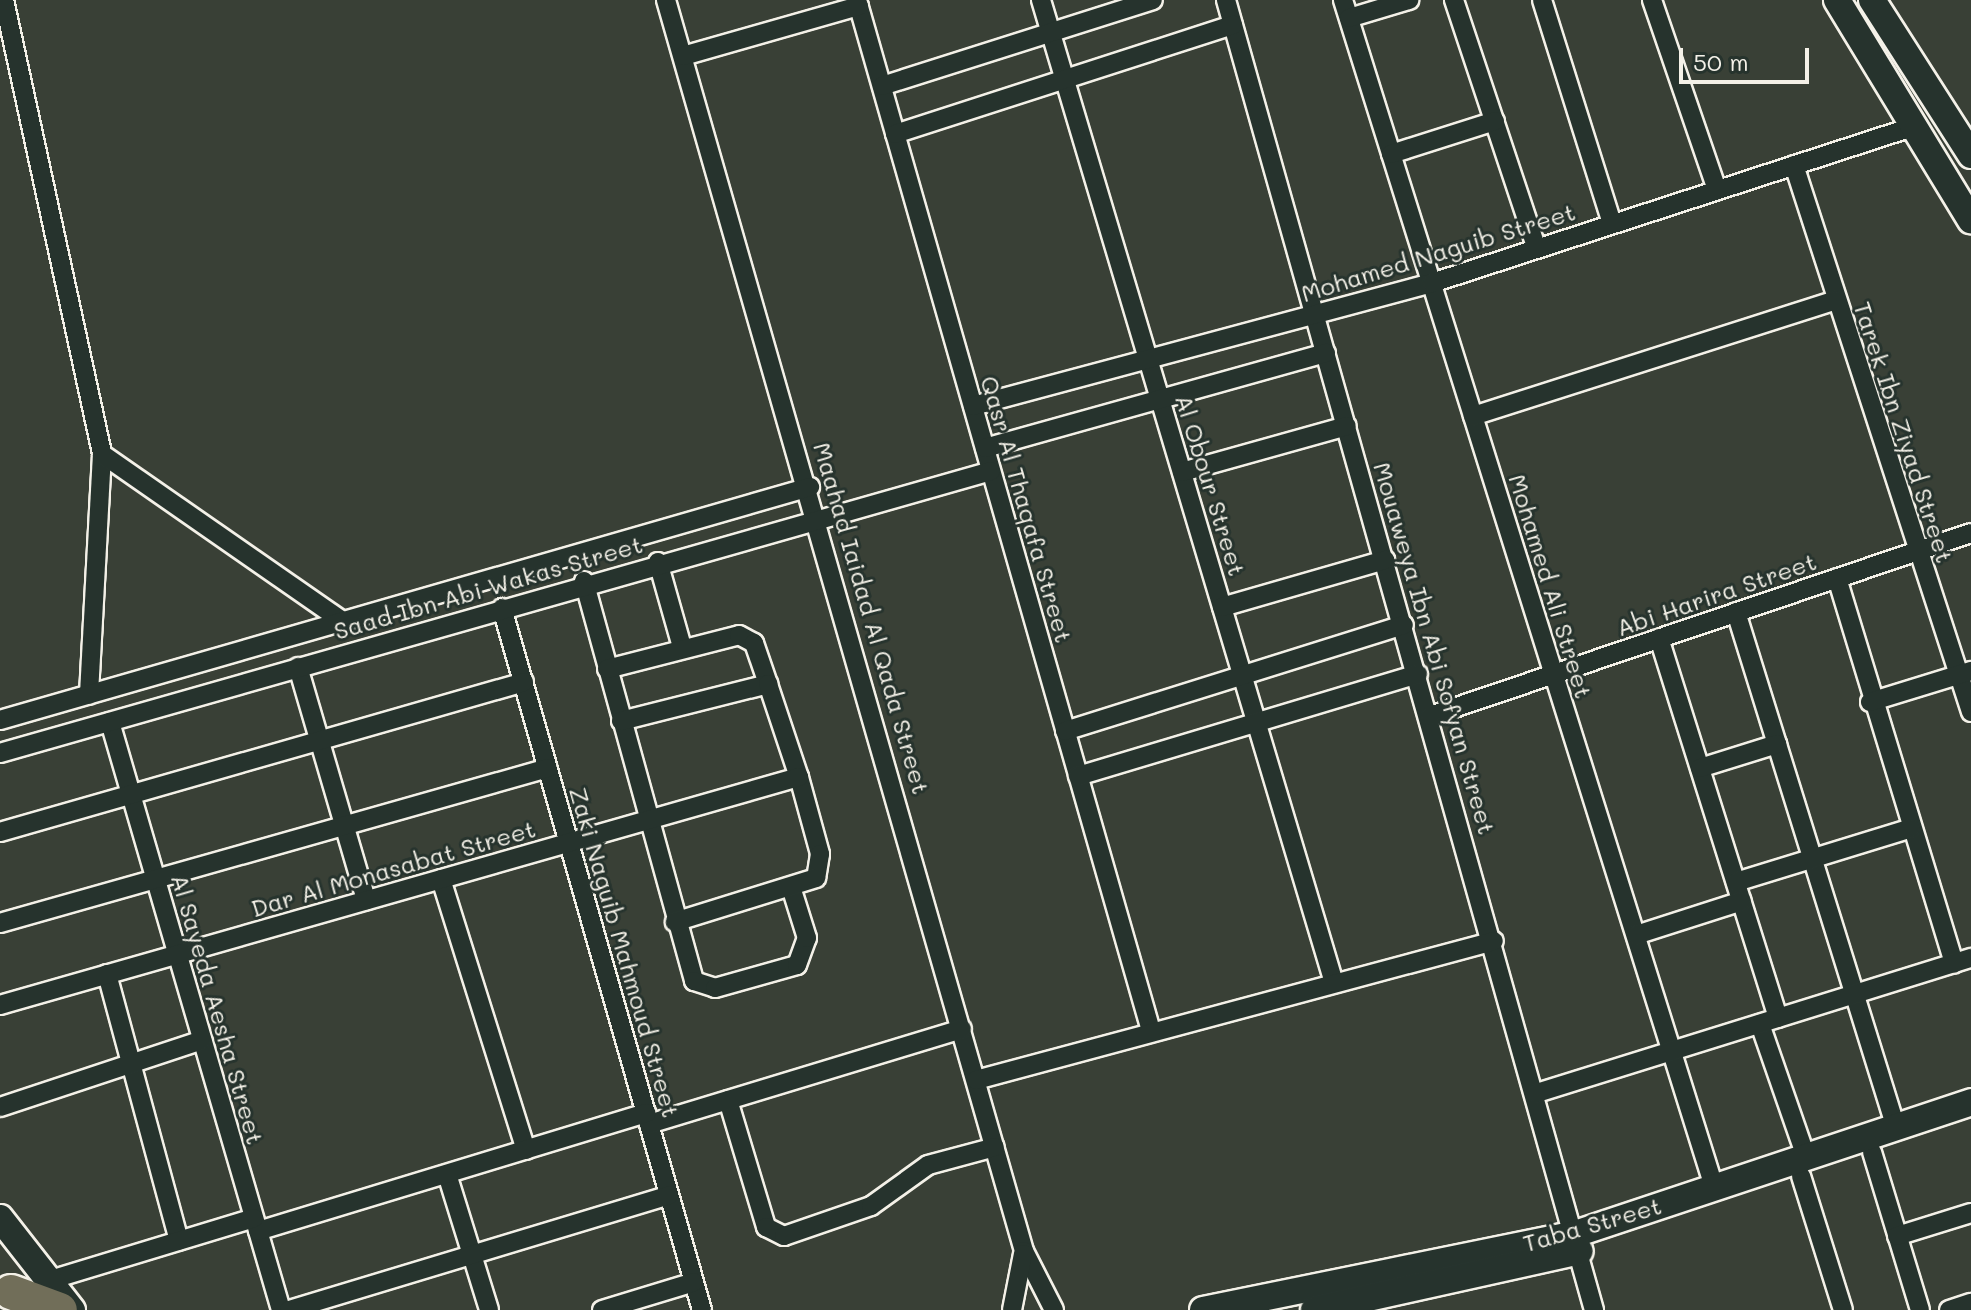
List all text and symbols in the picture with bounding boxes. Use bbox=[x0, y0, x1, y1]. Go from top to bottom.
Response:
scale bar bbox=[1683, 32, 1813, 82]
text: 50 m bbox=[1693, 46, 1749, 77]
street label: Mohamed Naguib Street bbox=[1297, 197, 1579, 307]
street label: Tarek Ibn Ziyad Street bbox=[1848, 298, 1960, 566]
street label: Qasr Al Thaqafa Street bbox=[975, 372, 1079, 646]
street label: Al Obour Street bbox=[1170, 391, 1252, 579]
street label: Maahad Iaidad Al Qada Street bbox=[808, 439, 936, 797]
street label: Mouaweya Ibn Abi Sofyan Street bbox=[1368, 459, 1502, 837]
street label: Mohamed Ali Street bbox=[1503, 470, 1599, 702]
street label: Saad Ibn Abi Wakas Street bbox=[330, 529, 646, 645]
street label: Abi Harira Street bbox=[1612, 546, 1820, 642]
street label: Zaki Naguib Mahmoud Street bbox=[564, 784, 686, 1120]
street label: Dar Al Monasabat Street bbox=[247, 814, 539, 922]
street label: Al Sayeda Aesha Street bbox=[166, 871, 270, 1147]
street label: Taba Street bbox=[1519, 1191, 1665, 1257]

